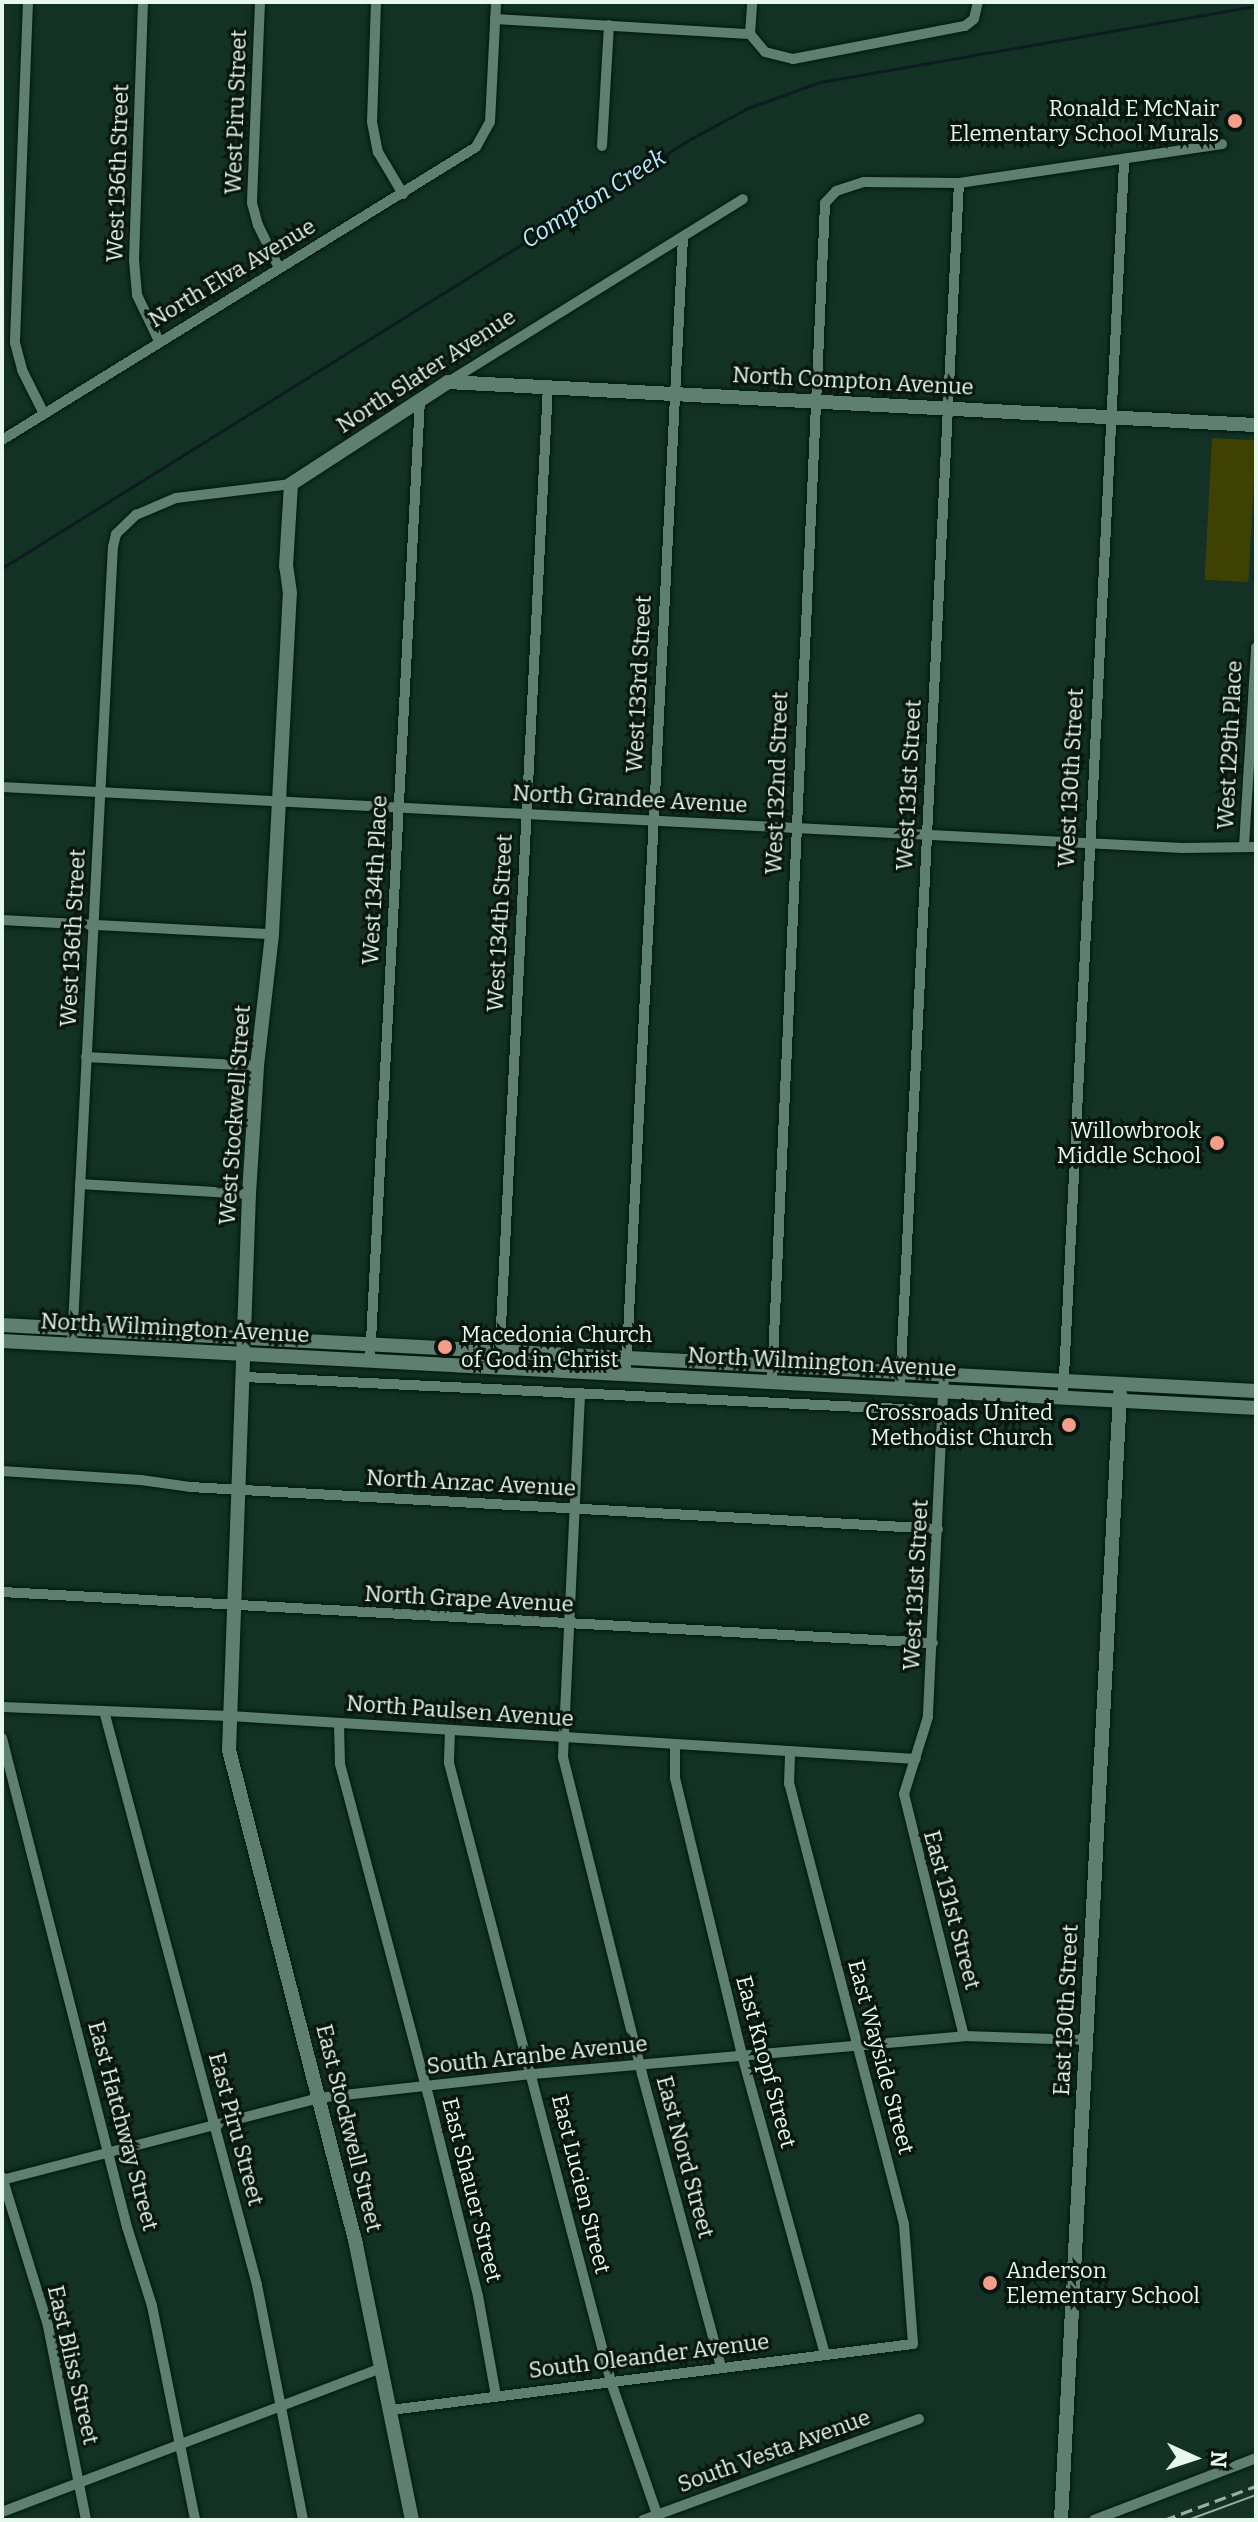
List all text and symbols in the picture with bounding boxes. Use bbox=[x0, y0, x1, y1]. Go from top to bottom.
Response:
street label: West Piru Street bbox=[220, 29, 252, 195]
street label: West 136th Street bbox=[102, 84, 134, 262]
place label: Ronald E McNair Elementary School Murals bbox=[950, 95, 1219, 146]
marker: Ronald E McNair Elementary School Murals bbox=[1226, 112, 1244, 130]
water label: Compton Creek bbox=[517, 143, 671, 255]
street label: North Elva Avenue bbox=[144, 213, 320, 333]
street label: North Slater Avenue bbox=[332, 303, 520, 439]
street label: North Compton Avenue bbox=[732, 361, 974, 401]
street label: West 133rd Street bbox=[621, 595, 657, 773]
street label: West 129th Place bbox=[1212, 660, 1248, 830]
street label: West 130th Street bbox=[1053, 688, 1089, 868]
street label: West 132nd Street bbox=[761, 691, 793, 875]
street label: West 131st Street bbox=[891, 699, 927, 871]
street label: North Grandee Avenue bbox=[512, 780, 748, 818]
street label: West 134th Place bbox=[357, 795, 393, 965]
street label: West 134th Street bbox=[482, 833, 518, 1013]
street label: West 136th Street bbox=[55, 848, 91, 1028]
street label: West Stockwell Street bbox=[214, 1004, 256, 1226]
place label: Willowbrook Middle School bbox=[1057, 1117, 1201, 1168]
marker: Willowbrook Middle School bbox=[1208, 1134, 1226, 1152]
street label: North Wilmington Avenue bbox=[40, 1308, 310, 1348]
place label: Macedonia Church of God in Christ bbox=[461, 1321, 652, 1372]
marker: Macedonia Church of God in Christ bbox=[436, 1338, 454, 1356]
street label: North Wilmington Avenue bbox=[687, 1342, 957, 1382]
place label: Crossroads United Methodist Church bbox=[865, 1399, 1053, 1450]
marker: Crossroads United Methodist Church bbox=[1060, 1416, 1078, 1434]
street label: North Anzac Avenue bbox=[365, 1464, 577, 1502]
street label: West 131st Street bbox=[898, 1499, 934, 1671]
street label: North Grape Avenue bbox=[364, 1580, 574, 1618]
street label: North Paulsen Avenue bbox=[345, 1690, 575, 1732]
street label: East 131st Street bbox=[918, 1828, 986, 1992]
street label: East 130th Street bbox=[1048, 1924, 1084, 2096]
street label: East Wayside Street bbox=[842, 1957, 920, 2157]
street label: East Knopf Street bbox=[730, 1973, 802, 2151]
street label: East Hatchway Street bbox=[82, 2018, 164, 2234]
street label: East Stockwell Street bbox=[310, 2022, 388, 2234]
street label: South Aranbe Avenue bbox=[425, 2030, 649, 2080]
street label: East Piru Street bbox=[203, 2050, 269, 2208]
street label: East Nord Street bbox=[651, 2073, 719, 2241]
street label: East Lucien Street bbox=[546, 2092, 616, 2276]
street label: East Shauer Street bbox=[436, 2095, 508, 2285]
place label: Anderson Elementary School bbox=[1006, 2257, 1200, 2308]
marker: Anderson Elementary School bbox=[981, 2274, 999, 2292]
street label: East Bliss Street bbox=[42, 2283, 104, 2447]
street label: South Oleander Avenue bbox=[527, 2328, 771, 2384]
street label: South Vesta Avenue bbox=[674, 2404, 874, 2498]
north arrow bbox=[1154, 2418, 1234, 2498]
text: N bbox=[1205, 2450, 1232, 2468]

